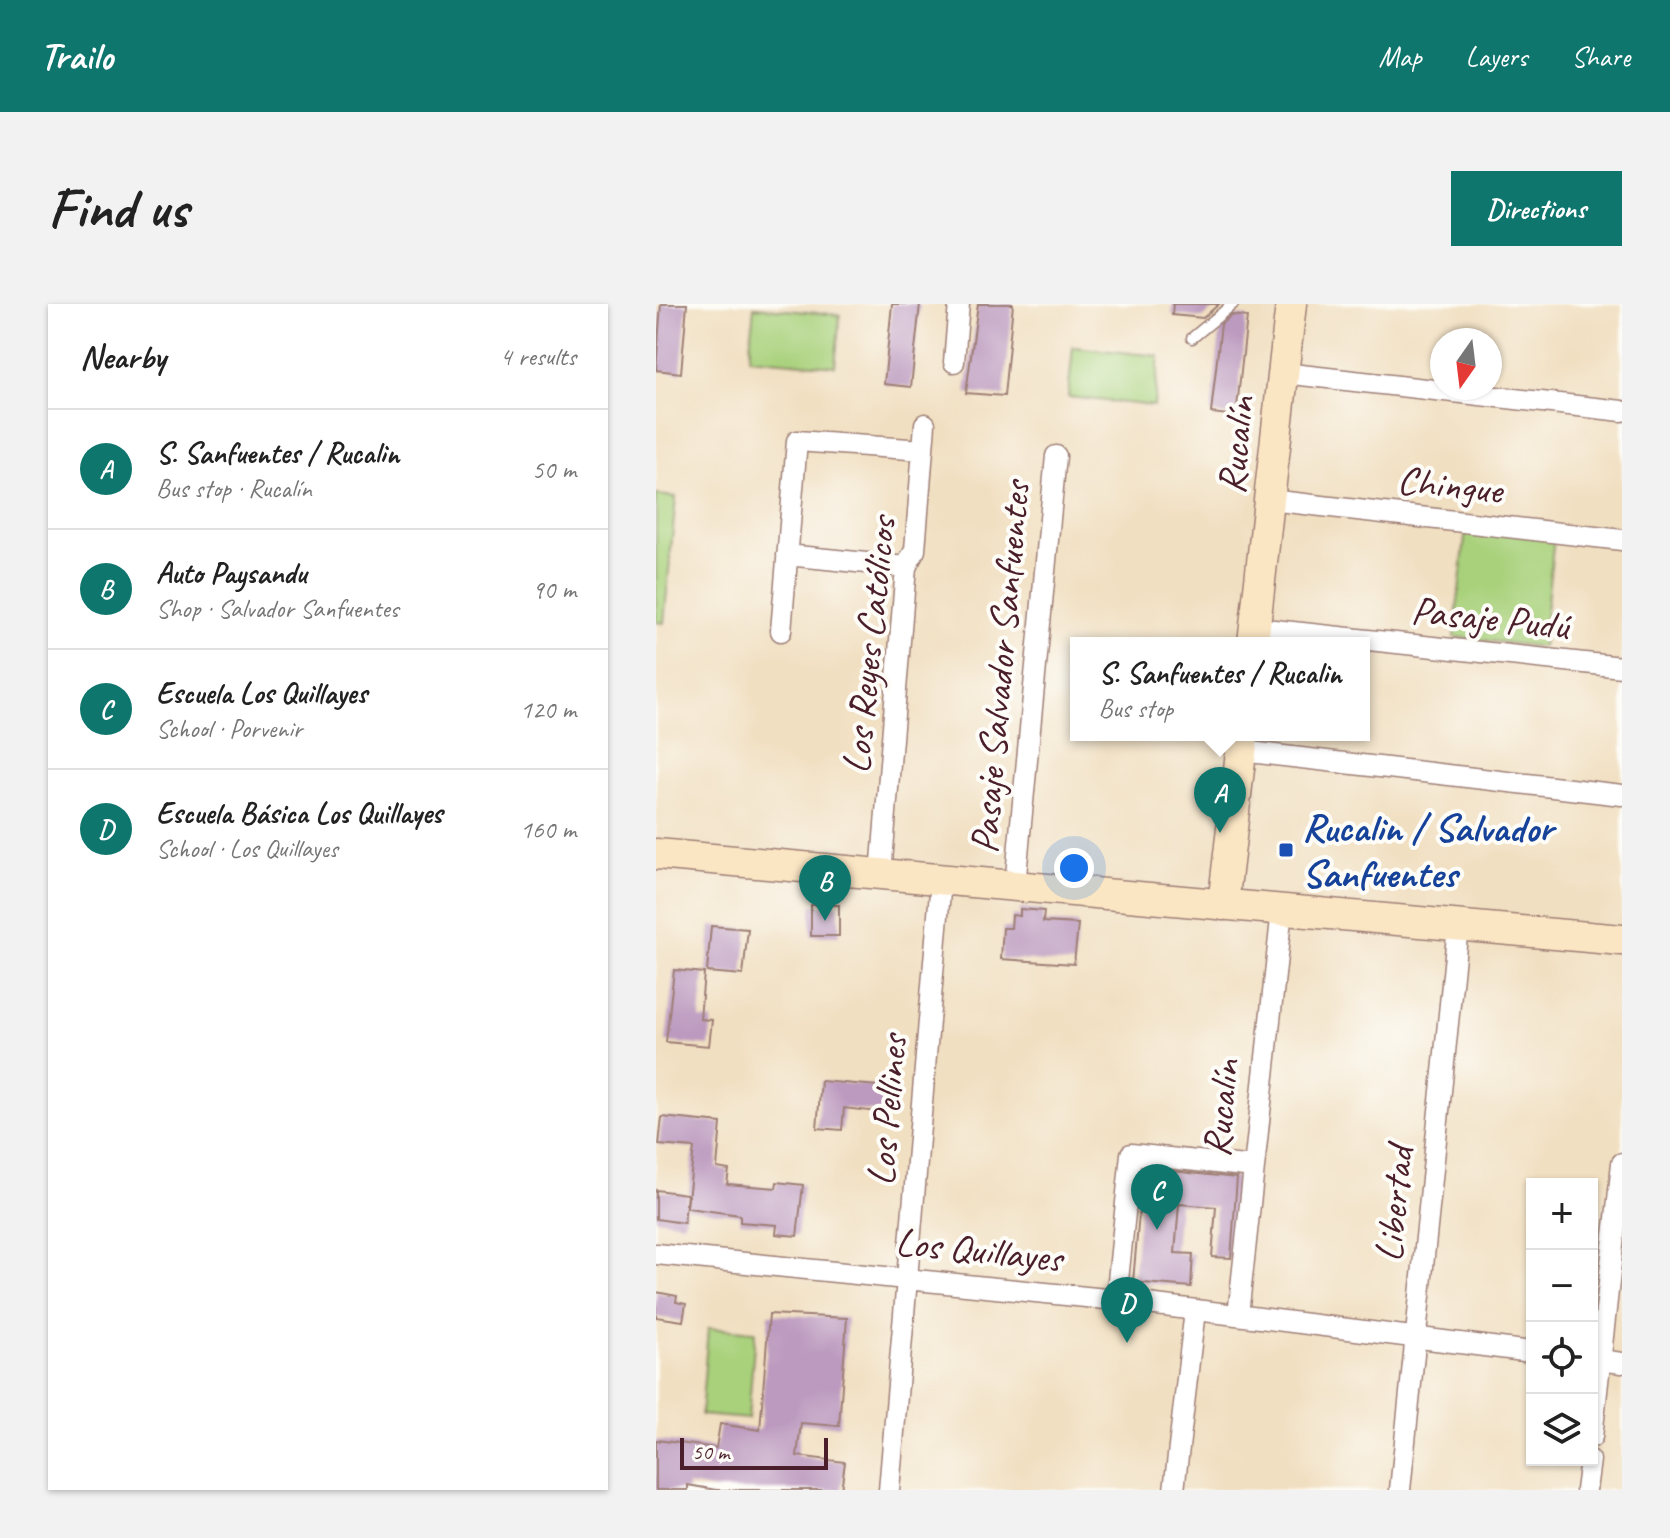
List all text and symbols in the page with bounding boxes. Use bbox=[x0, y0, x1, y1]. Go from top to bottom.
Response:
text: Trailo bbox=[40, 33, 113, 80]
text: Map bbox=[1379, 39, 1422, 74]
text: Layers bbox=[1466, 39, 1527, 74]
text: Share bbox=[1571, 39, 1630, 74]
button: Directions bbox=[1451, 171, 1622, 246]
text: Find us bbox=[48, 173, 188, 244]
north arrow bbox=[1430, 328, 1502, 400]
text: Nearby bbox=[80, 335, 166, 378]
text: 4 results bbox=[500, 340, 576, 373]
street label: Rucalín bbox=[1206, 393, 1266, 496]
text: S. Sanfuentes / Rucalin bbox=[156, 434, 399, 472]
text: A bbox=[99, 453, 113, 486]
text: 50 m bbox=[532, 453, 576, 486]
street label: Chingue bbox=[1395, 455, 1508, 516]
text: Bus stop · Rucalín bbox=[156, 472, 312, 505]
street label: Pasaje Salvador Sanfuentes bbox=[959, 476, 1041, 855]
street label: Los Reyes Católicos bbox=[831, 511, 908, 776]
text: Auto Paysandu bbox=[156, 554, 307, 592]
text: B bbox=[99, 573, 113, 606]
text: 90 m bbox=[532, 573, 576, 606]
street label: Pasaje Pudú bbox=[1409, 585, 1574, 651]
text: Shop · Salvador Sanfuentes bbox=[156, 592, 399, 625]
popup bbox=[1070, 637, 1370, 741]
text: S. Sanfuentes / Rucalin bbox=[1098, 654, 1342, 692]
text: Escuela Los Quillayes bbox=[156, 674, 367, 712]
text: Bus stop bbox=[1098, 692, 1173, 725]
text: C bbox=[100, 693, 112, 726]
text: 120 m bbox=[520, 693, 576, 726]
text: School · Porvenir bbox=[156, 712, 302, 745]
pin: A bbox=[1194, 767, 1246, 833]
text: Escuela Básica Los Quillayes bbox=[156, 794, 442, 832]
place label: Rucalin / Salvador Sanfuentes bbox=[1302, 803, 1558, 899]
text: D bbox=[98, 813, 114, 846]
text: 160 m bbox=[520, 813, 576, 846]
text: School · Los Quillayes bbox=[156, 832, 338, 865]
marker: Rucalin / Salvador Sanfuentes bbox=[1277, 841, 1295, 859]
your location bbox=[1054, 848, 1094, 888]
pin: B bbox=[799, 855, 851, 921]
street label: Los Pellines bbox=[856, 1029, 919, 1188]
street label: Rucalín bbox=[1191, 1056, 1251, 1159]
street label: Libertad bbox=[1363, 1138, 1426, 1264]
pin: C bbox=[1131, 1164, 1183, 1230]
map controls bbox=[1526, 1178, 1598, 1466]
button: + bbox=[1526, 1178, 1598, 1250]
street label: Los Quillayes bbox=[893, 1216, 1068, 1284]
button: − bbox=[1526, 1250, 1598, 1322]
pin: D bbox=[1101, 1277, 1153, 1343]
button: locate bbox=[1526, 1322, 1598, 1394]
button: layers bbox=[1526, 1394, 1598, 1466]
scale bar bbox=[680, 1434, 828, 1470]
text: 50 m bbox=[692, 1438, 729, 1466]

